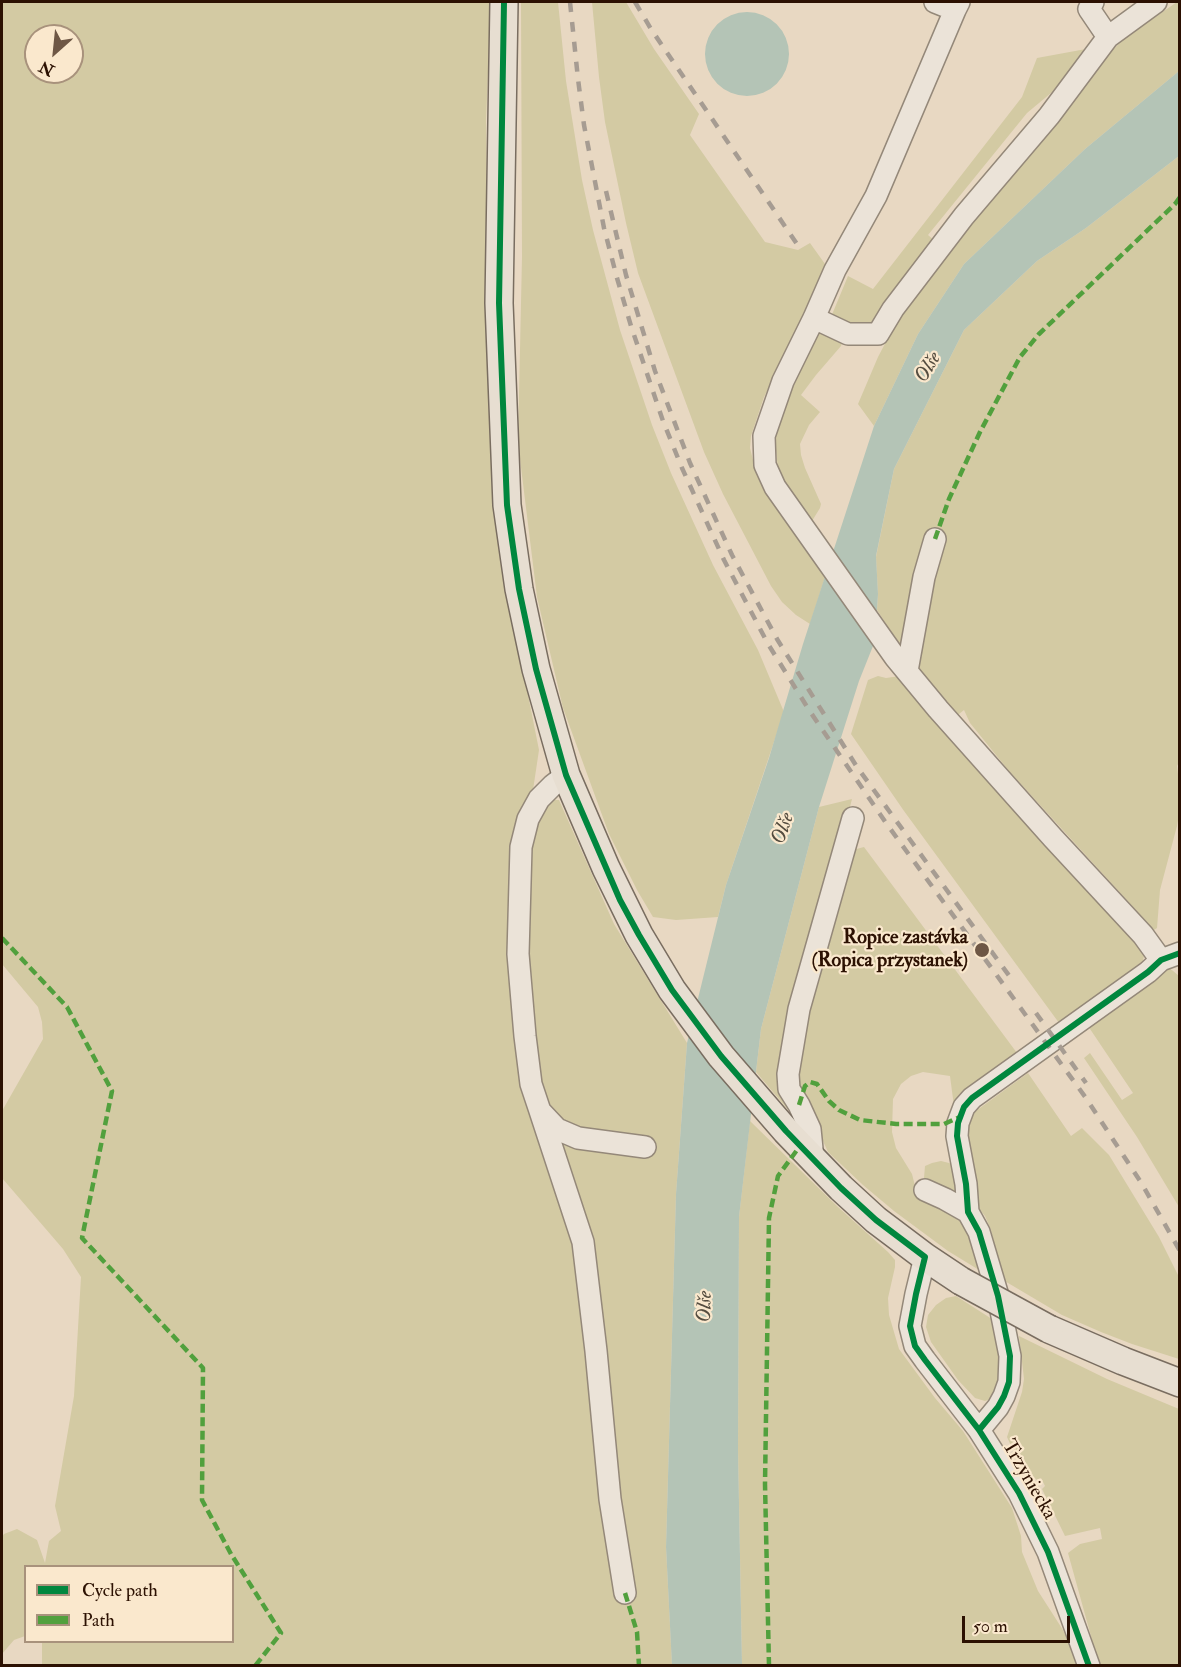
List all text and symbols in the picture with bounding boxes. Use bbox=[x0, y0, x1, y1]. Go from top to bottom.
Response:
north arrow bbox=[24, 24, 84, 84]
text: N bbox=[36, 56, 58, 80]
water label: Olše bbox=[910, 348, 948, 388]
water label: Olše bbox=[767, 810, 801, 848]
place label: Ropice zastávka (Ropica przystanek) bbox=[812, 927, 968, 974]
marker: Ropice zastávka (Ropica przystanek) bbox=[973, 941, 991, 959]
water label: Olše bbox=[693, 1291, 719, 1323]
street label: Trzyniecka bbox=[996, 1436, 1060, 1524]
legend bbox=[24, 1565, 234, 1643]
text: Cycle path bbox=[82, 1579, 158, 1602]
scale bar bbox=[965, 1604, 1073, 1642]
text: Path bbox=[82, 1609, 115, 1632]
text: 50 m bbox=[973, 1615, 1008, 1638]

